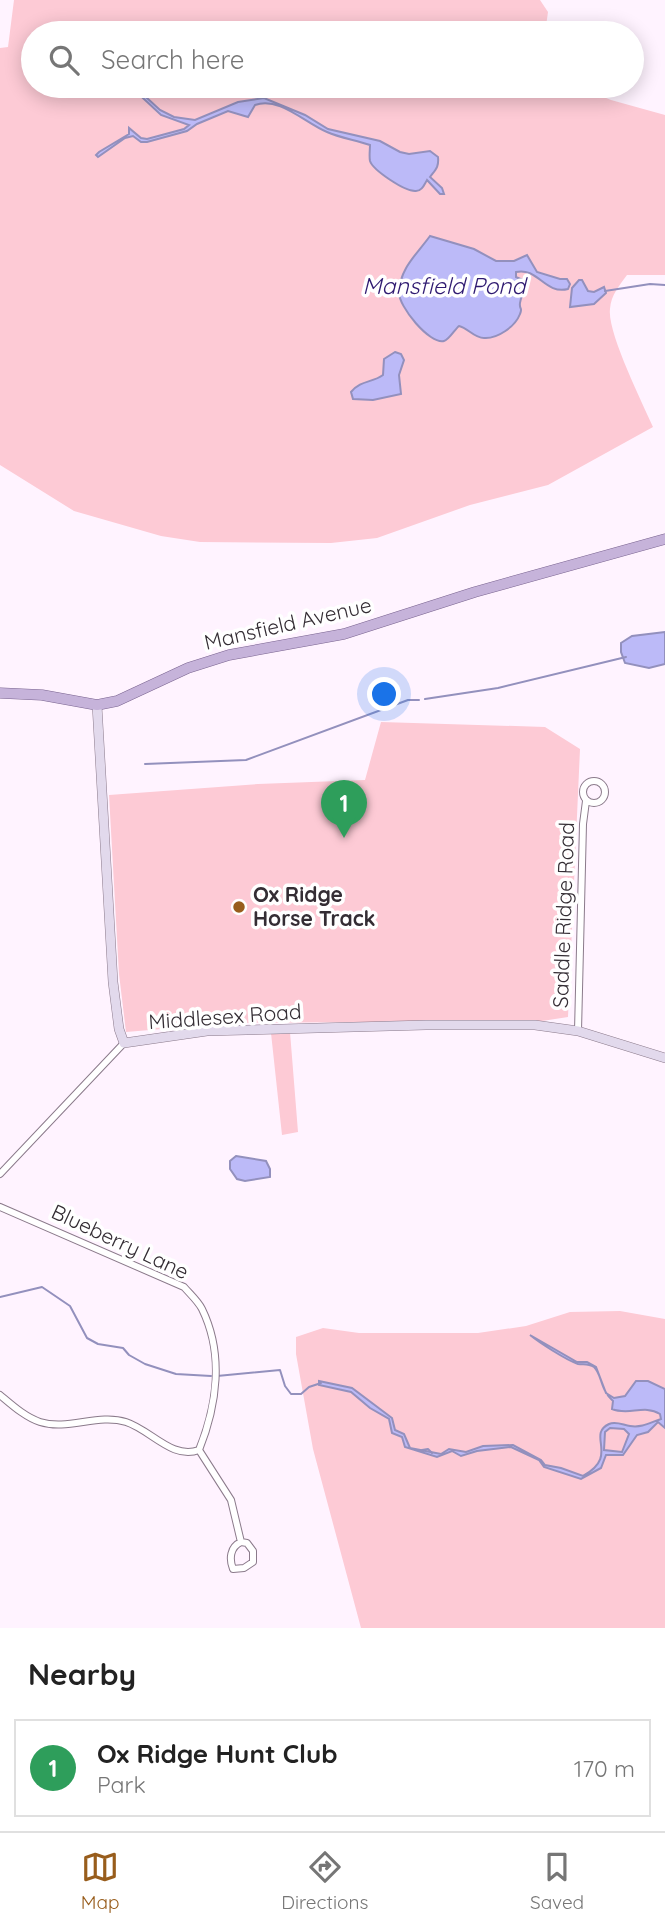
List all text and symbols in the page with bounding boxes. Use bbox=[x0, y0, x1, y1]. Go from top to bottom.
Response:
search box bbox=[21, 21, 644, 98]
icon: search bbox=[45, 41, 83, 79]
text: Search here bbox=[101, 43, 245, 76]
water label: Mansfield Pond bbox=[362, 271, 529, 300]
street label: Mansfield Avenue bbox=[202, 591, 374, 655]
your location bbox=[367, 677, 401, 711]
pin: 1 bbox=[321, 780, 367, 838]
street label: Saddle Ridge Road bbox=[547, 822, 579, 1008]
place label: Ox Ridge Horse Track bbox=[253, 881, 376, 931]
marker: Ox Ridge Horse Track bbox=[231, 899, 247, 915]
street label: Middlesex Road bbox=[148, 998, 302, 1034]
street label: Blueberry Lane bbox=[48, 1198, 193, 1284]
text: Nearby bbox=[28, 1655, 136, 1693]
text: Ox Ridge Hunt Club bbox=[97, 1737, 338, 1770]
text: 1 bbox=[49, 1754, 57, 1783]
text: 170 m bbox=[574, 1754, 635, 1783]
text: Park bbox=[97, 1770, 146, 1799]
tab: Map bbox=[81, 1848, 120, 1914]
tab: Directions bbox=[281, 1848, 368, 1914]
tab: Saved bbox=[530, 1848, 584, 1914]

